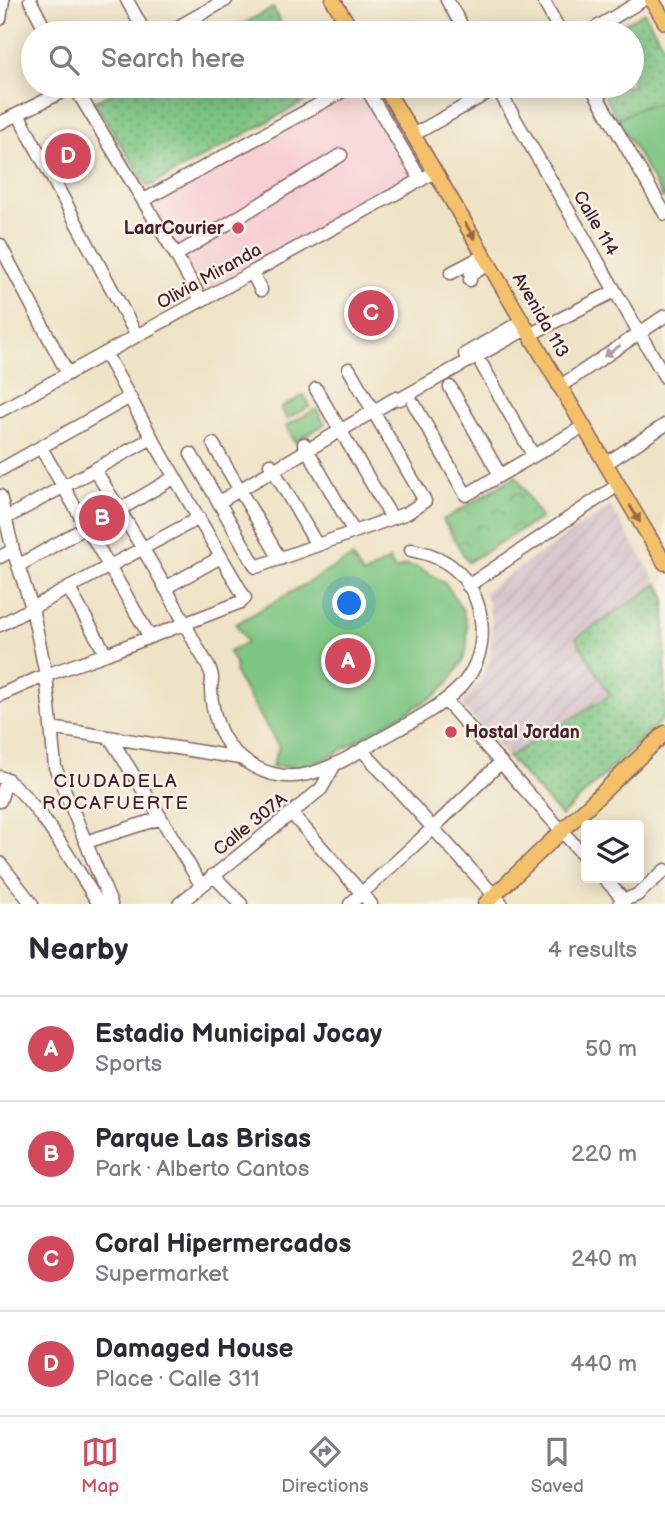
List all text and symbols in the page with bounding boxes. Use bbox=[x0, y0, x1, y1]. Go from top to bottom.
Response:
search box bbox=[21, 21, 644, 98]
icon: search bbox=[45, 41, 83, 79]
text: Search here bbox=[101, 44, 245, 75]
pin: D bbox=[45, 130, 91, 182]
street label: Calle 114 bbox=[569, 187, 623, 259]
place label: LaarCourier bbox=[124, 218, 225, 239]
marker: LaarCourier bbox=[230, 220, 246, 236]
one-way arrow bbox=[464, 221, 477, 240]
street label: Olivia Miranda bbox=[153, 239, 265, 314]
street label: Avenida 113 bbox=[508, 269, 573, 361]
pin: C bbox=[348, 287, 394, 339]
one-way arrow bbox=[603, 344, 621, 358]
pin: B bbox=[79, 492, 125, 544]
one-way arrow bbox=[629, 505, 642, 524]
your location bbox=[332, 586, 366, 620]
pin: A bbox=[325, 635, 371, 687]
place label: Hostal Jordan bbox=[465, 722, 580, 743]
marker: Hostal Jordan bbox=[443, 724, 459, 740]
district label: CIUDADELA ROCAFUERTE bbox=[42, 770, 190, 815]
street label: Calle 307A bbox=[210, 789, 291, 860]
map controls bbox=[581, 820, 644, 883]
button: layers bbox=[581, 820, 644, 883]
text: Nearby bbox=[28, 932, 128, 968]
text: 4 results bbox=[548, 936, 637, 964]
text: Estadio Municipal Jocay bbox=[95, 1019, 382, 1050]
text: A bbox=[44, 1035, 58, 1063]
text: 50 m bbox=[585, 1035, 637, 1063]
text: Sports bbox=[95, 1050, 162, 1078]
text: Parque Las Brisas bbox=[95, 1124, 311, 1155]
text: B bbox=[43, 1140, 59, 1168]
text: 220 m bbox=[571, 1140, 637, 1168]
text: Park · Alberto Cantos bbox=[95, 1155, 309, 1183]
text: Coral Hipermercados bbox=[95, 1229, 351, 1260]
text: C bbox=[43, 1245, 59, 1273]
text: 240 m bbox=[571, 1245, 637, 1273]
text: Supermarket bbox=[95, 1260, 229, 1288]
text: Damaged House bbox=[95, 1334, 293, 1365]
text: D bbox=[43, 1350, 59, 1378]
text: 440 m bbox=[570, 1350, 637, 1378]
text: Place · Calle 311 bbox=[95, 1365, 260, 1393]
tab: Map bbox=[81, 1433, 119, 1498]
tab: Directions bbox=[281, 1433, 369, 1498]
tab: Saved bbox=[531, 1433, 584, 1498]

